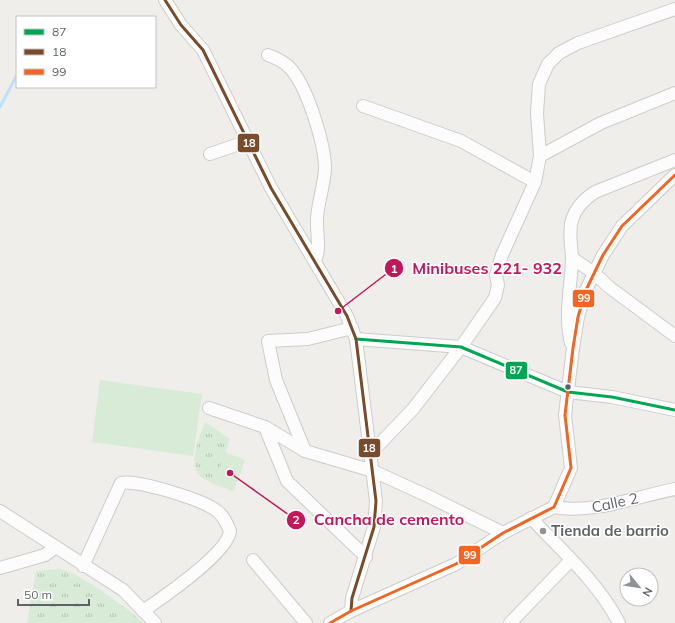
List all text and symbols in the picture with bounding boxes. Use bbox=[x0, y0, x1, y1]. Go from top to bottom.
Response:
legend bbox=[16, 16, 156, 88]
text: 87 bbox=[52, 24, 66, 39]
text: 18 bbox=[52, 44, 66, 59]
text: 99 bbox=[52, 64, 66, 79]
line badge: 18 bbox=[237, 133, 260, 153]
text: 18 bbox=[242, 136, 256, 150]
callout: Minibuses 221- 932 bbox=[384, 254, 569, 282]
text: Minibuses 221- 932 bbox=[412, 258, 562, 278]
text: 1 bbox=[390, 261, 398, 276]
line badge: 99 bbox=[572, 289, 595, 308]
text: 99 bbox=[577, 291, 591, 305]
line badge: 87 bbox=[505, 361, 528, 380]
text: 87 bbox=[509, 363, 523, 377]
unlabelled marker bbox=[563, 382, 573, 392]
line badge: 18 bbox=[358, 438, 381, 458]
text: 18 bbox=[362, 441, 376, 455]
street label: Calle 2 bbox=[590, 488, 640, 517]
callout: Cancha de cemento bbox=[286, 506, 472, 534]
text: Cancha de cemento bbox=[314, 509, 464, 529]
text: 2 bbox=[292, 512, 300, 527]
place label: Tienda de barrio bbox=[551, 521, 669, 540]
marker: Tienda de barrio bbox=[538, 526, 548, 536]
line badge: 99 bbox=[458, 545, 481, 565]
text: 99 bbox=[463, 548, 477, 562]
north arrow bbox=[619, 567, 659, 607]
scale bar bbox=[18, 581, 89, 607]
text: N bbox=[640, 585, 656, 599]
text: 50 m bbox=[24, 587, 52, 602]

